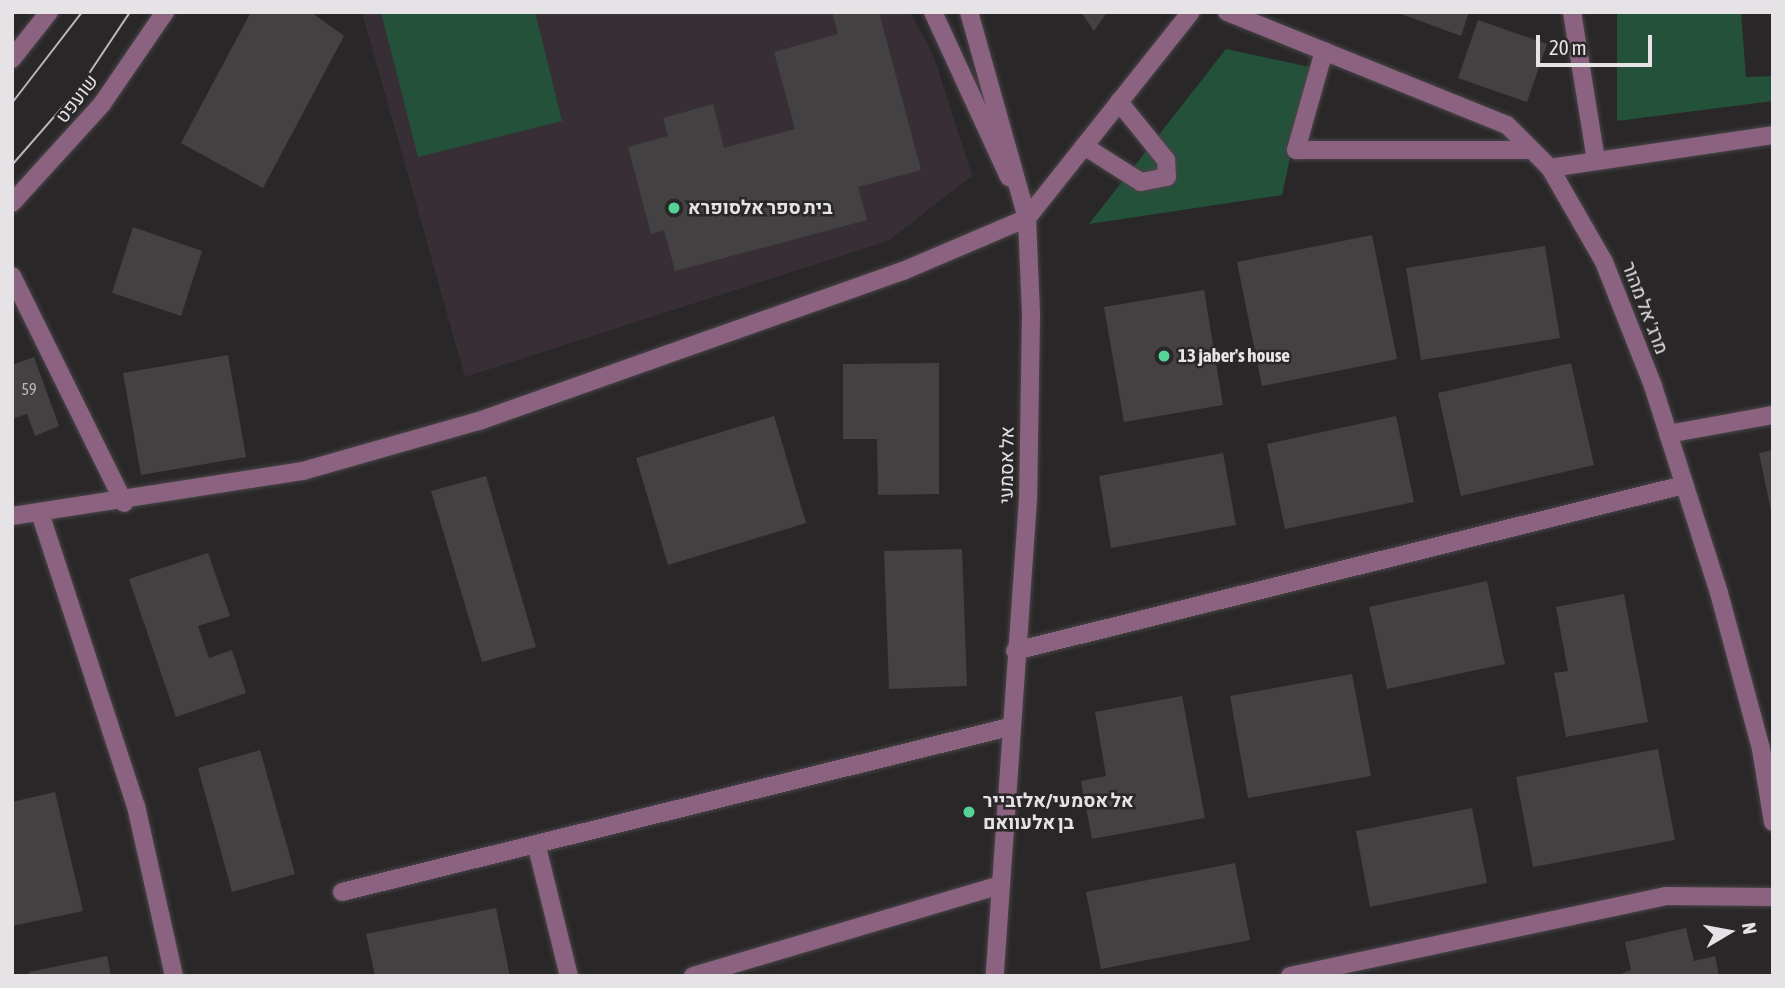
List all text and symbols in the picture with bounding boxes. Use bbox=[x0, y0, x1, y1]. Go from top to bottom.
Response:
scale bar bbox=[1540, 21, 1656, 65]
text: 20 m bbox=[1549, 35, 1587, 59]
street label: שועפט bbox=[51, 70, 103, 128]
place label: בית ספר אלסופרא bbox=[688, 197, 832, 219]
marker: בית ספר אלסופרא bbox=[666, 200, 682, 216]
street label: מרג' אל מהור bbox=[1617, 259, 1673, 357]
place label: 13 jaber's house bbox=[1178, 345, 1290, 367]
marker: 13 jaber's house bbox=[1156, 348, 1172, 364]
house number: 59 bbox=[21, 379, 37, 399]
street label: אל אסמעי bbox=[995, 426, 1019, 504]
place label: אל אסמעי/אלזבייר בן אלעוואם bbox=[983, 790, 1134, 834]
marker: אל אסמעי/אלזבייר בן אלעוואם bbox=[961, 804, 977, 820]
north arrow bbox=[1694, 897, 1764, 967]
text: N bbox=[1738, 921, 1761, 936]

